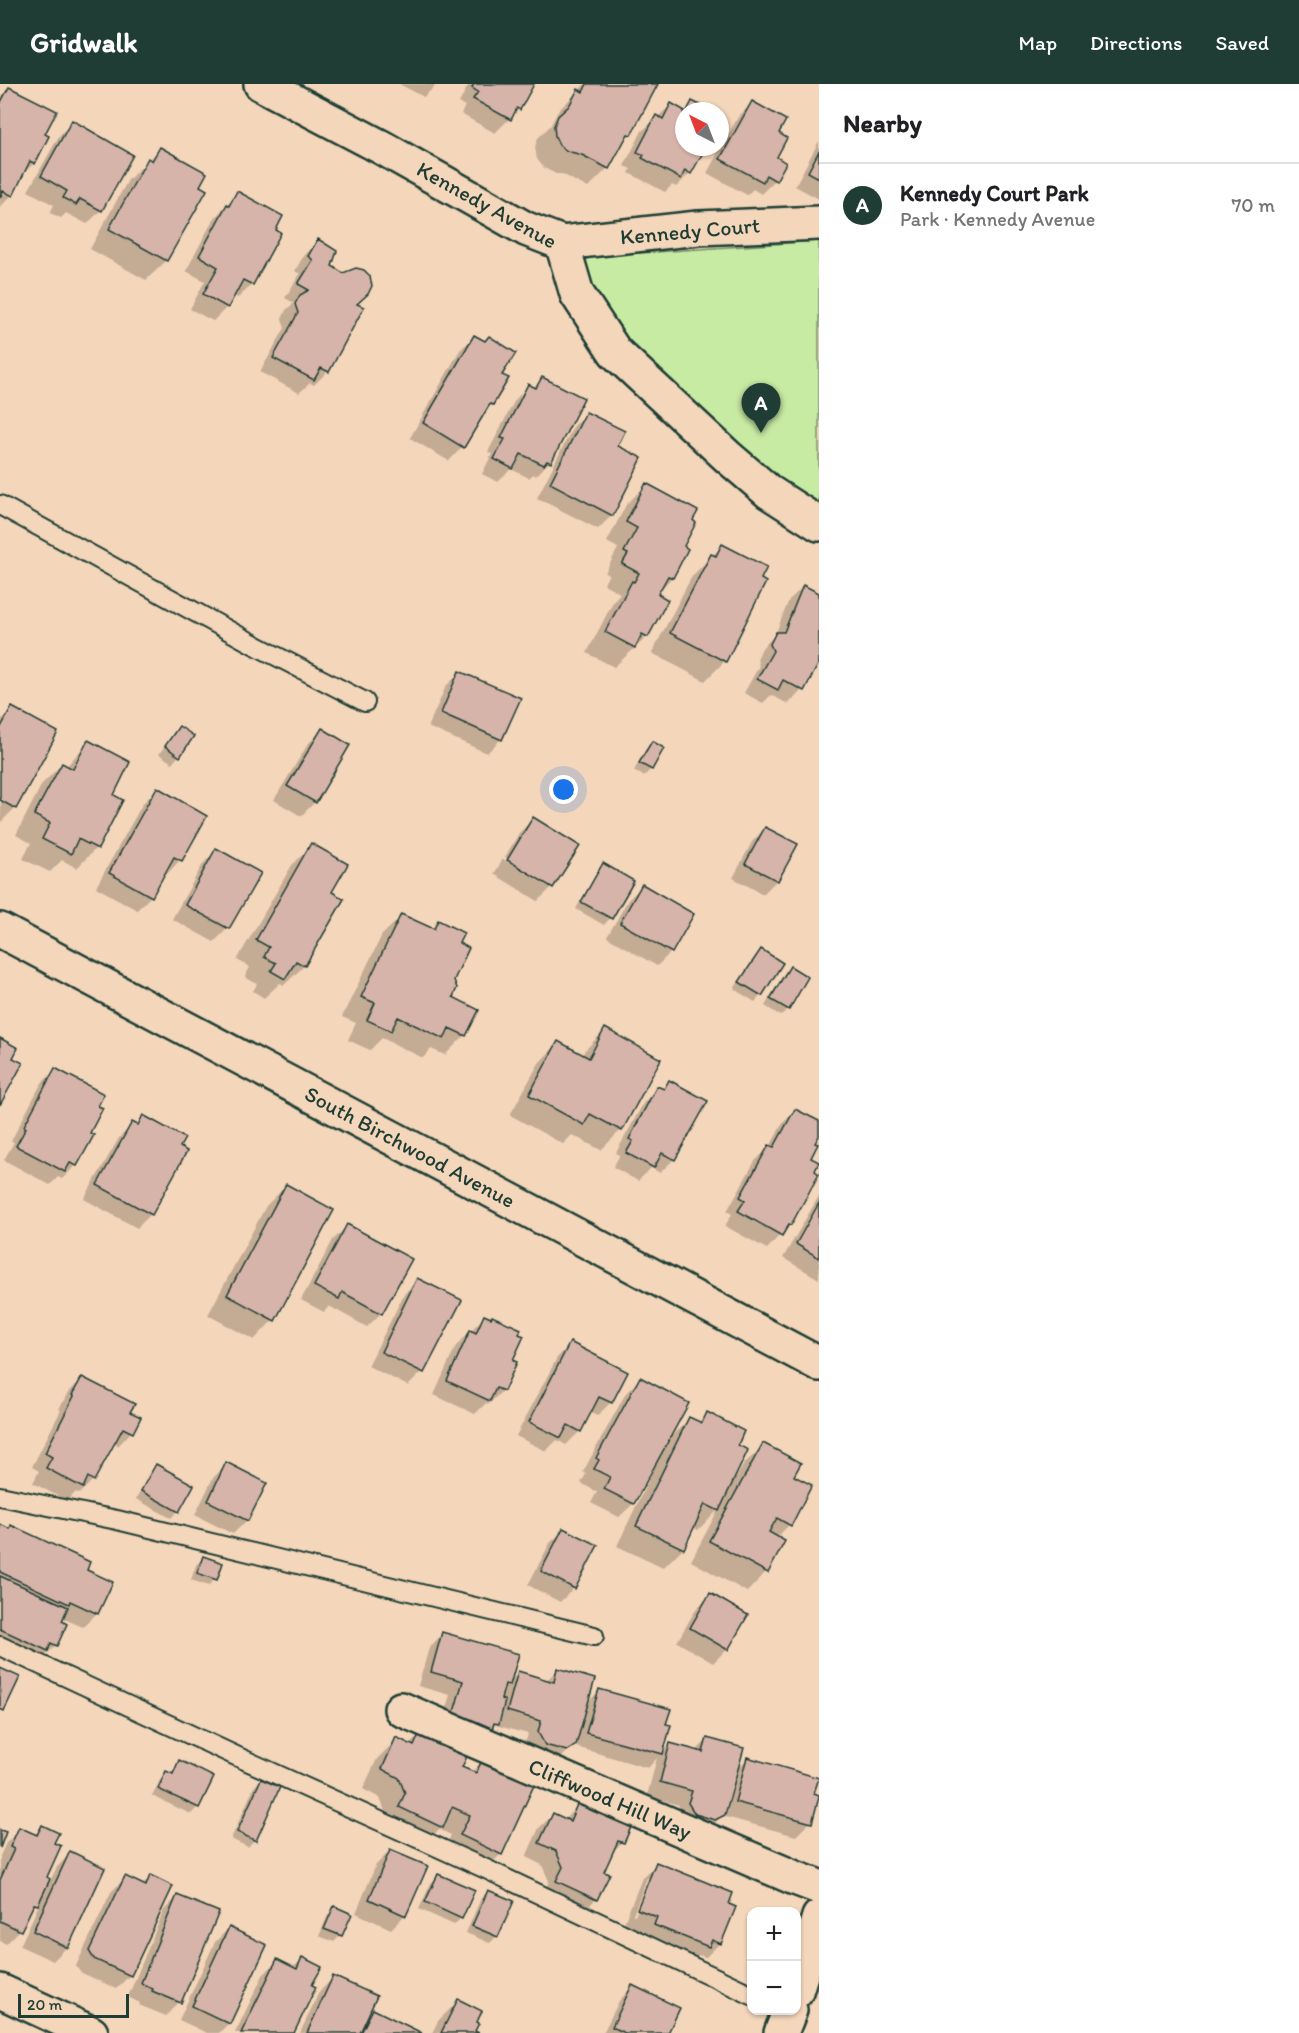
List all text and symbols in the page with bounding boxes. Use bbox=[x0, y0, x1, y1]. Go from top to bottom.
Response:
text: Gridwalk bbox=[30, 25, 138, 59]
text: Map bbox=[1019, 30, 1057, 55]
text: Directions bbox=[1090, 30, 1182, 55]
text: Saved bbox=[1215, 30, 1269, 55]
north arrow bbox=[675, 102, 729, 156]
text: Nearby bbox=[843, 107, 922, 139]
street label: Kennedy Avenue bbox=[412, 155, 562, 255]
text: Kennedy Court Park bbox=[900, 180, 1089, 207]
text: A bbox=[856, 193, 869, 217]
text: 70 m bbox=[1231, 193, 1275, 217]
text: Park · Kennedy Avenue bbox=[900, 207, 1095, 231]
street label: Kennedy Court bbox=[619, 211, 761, 251]
pin: A bbox=[742, 384, 780, 433]
your location bbox=[549, 775, 578, 804]
street label: South Birchwood Avenue bbox=[300, 1080, 520, 1214]
street label: Cliffwood Hill Way bbox=[524, 1752, 696, 1846]
map controls bbox=[747, 1907, 801, 2015]
button: + bbox=[747, 1907, 801, 1961]
button: − bbox=[747, 1961, 801, 2015]
scale bar bbox=[18, 1991, 129, 2018]
text: 20 m bbox=[27, 1995, 62, 2014]

